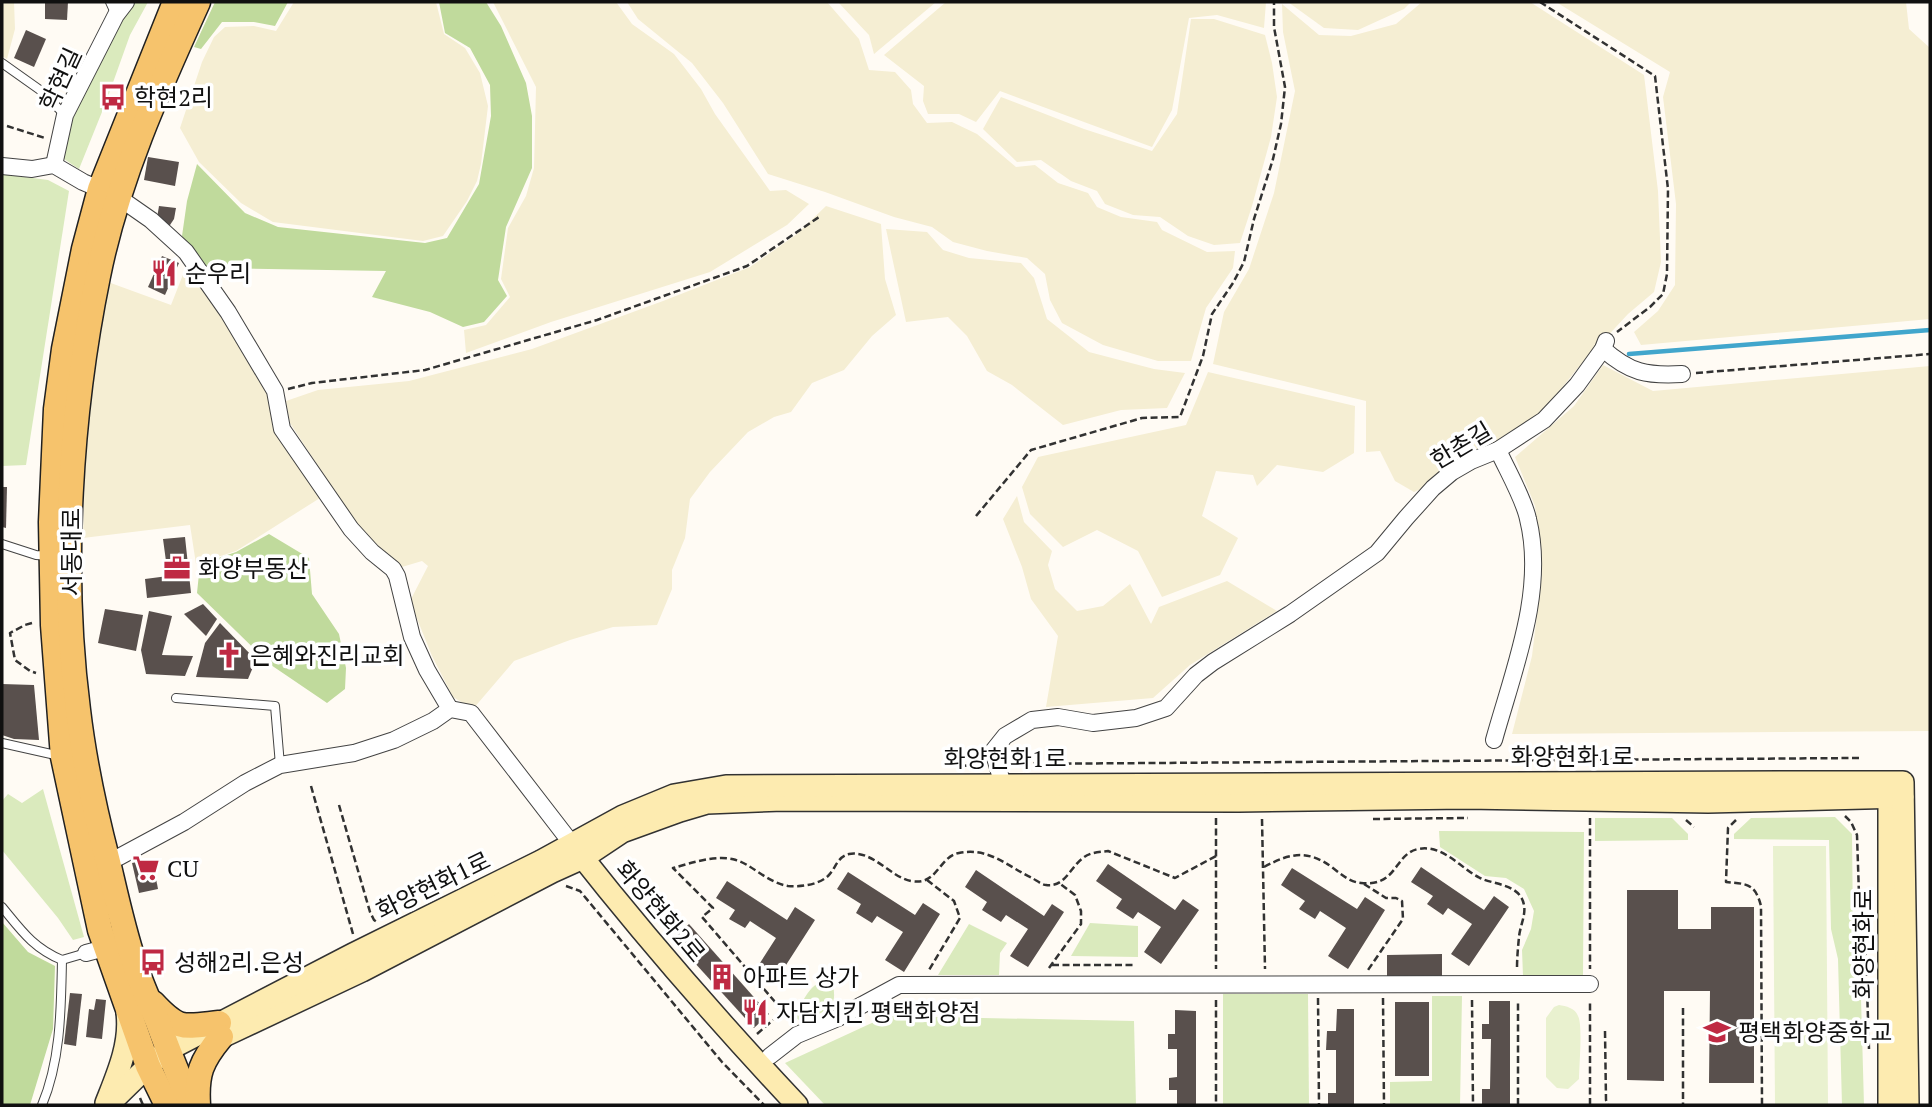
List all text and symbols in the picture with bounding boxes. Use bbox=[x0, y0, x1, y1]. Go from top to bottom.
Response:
street label: 학현길 bbox=[31, 42, 89, 116]
place label: 학현2리 bbox=[134, 81, 213, 113]
bus stop icon: 학현2리 bbox=[98, 82, 128, 112]
place label: 순우리 bbox=[185, 257, 251, 289]
restaurant icon: 순우리 bbox=[149, 258, 179, 288]
street label: 한촌길 bbox=[1424, 414, 1498, 476]
street label: 서동대로 bbox=[55, 508, 87, 596]
place label: 화양부동산 bbox=[198, 552, 308, 584]
office icon: 화양부동산 bbox=[162, 553, 192, 583]
place label: 은혜와진리교회 bbox=[250, 639, 405, 671]
church icon: 은혜와진리교회 bbox=[214, 640, 244, 670]
street label: 화양현화1로 bbox=[1510, 740, 1634, 772]
street label: 화양현화1로 bbox=[943, 742, 1067, 774]
street label: 화양현화1로 bbox=[371, 844, 495, 926]
place label: CU bbox=[167, 852, 199, 884]
supermarket icon: CU bbox=[131, 853, 161, 883]
street label: 화양현화2로 bbox=[609, 854, 713, 968]
street label: 화양현화로 bbox=[1847, 889, 1879, 999]
place label: 성해2리.은성 bbox=[174, 946, 304, 978]
bus stop icon: 성해2리.은성 bbox=[138, 947, 168, 977]
place label: 아파트 상가 bbox=[743, 961, 859, 993]
building icon: 아파트 상가 bbox=[707, 962, 737, 992]
place label: 자담치킨 평택화양점 bbox=[776, 996, 981, 1028]
restaurant icon: 자담치킨 평택화양점 bbox=[740, 997, 770, 1027]
place label: 평택화양중학교 bbox=[1738, 1016, 1893, 1048]
school or university icon: 평택화양중학교 bbox=[1702, 1017, 1732, 1047]

